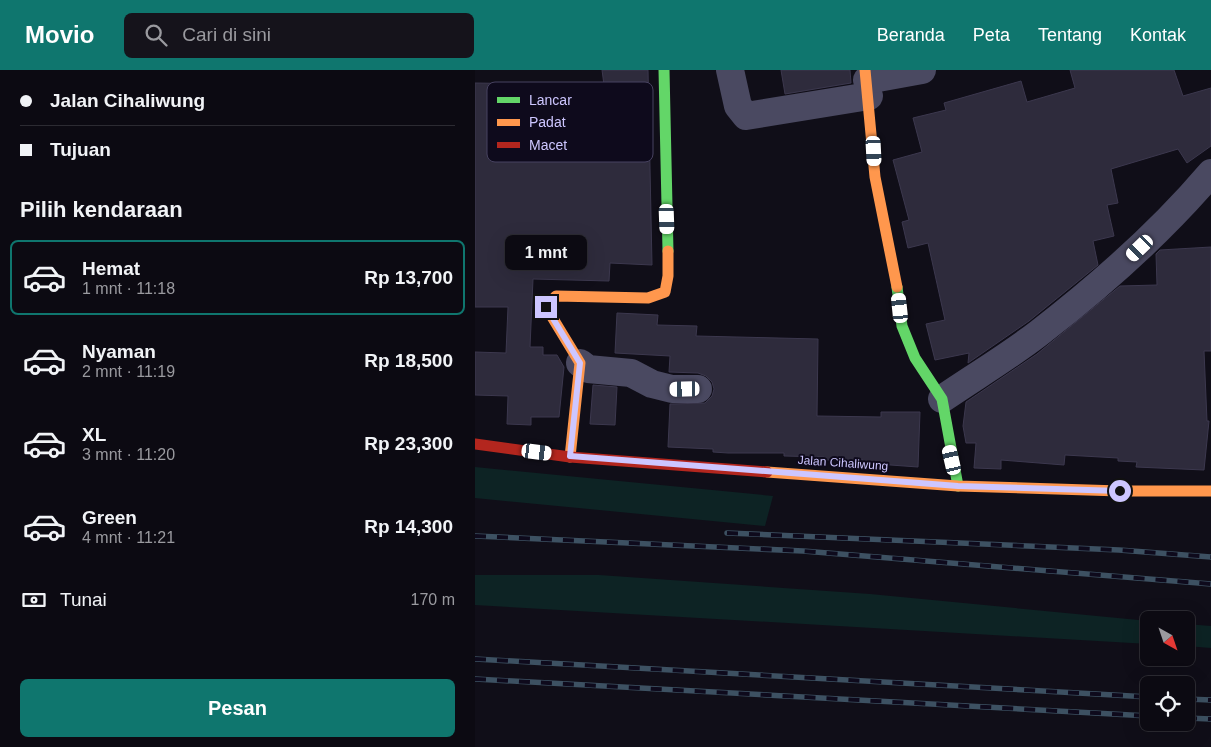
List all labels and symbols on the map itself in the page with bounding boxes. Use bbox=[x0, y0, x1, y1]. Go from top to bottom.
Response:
legend bbox=[487, 82, 653, 162]
text: Lancar bbox=[529, 92, 572, 108]
text: Padat bbox=[529, 114, 566, 130]
car bbox=[865, 136, 882, 166]
text: Macet bbox=[529, 137, 567, 153]
car bbox=[658, 204, 675, 234]
car bbox=[1124, 232, 1156, 264]
callout: 1 mnt bbox=[505, 234, 587, 270]
car bbox=[890, 292, 909, 324]
route end bbox=[535, 296, 557, 318]
car bbox=[669, 381, 700, 397]
car bbox=[521, 443, 552, 461]
car bbox=[941, 444, 962, 476]
street label: Jalan Cihaliwung bbox=[797, 453, 889, 473]
route start bbox=[1109, 480, 1131, 502]
north arrow bbox=[1140, 611, 1195, 666]

